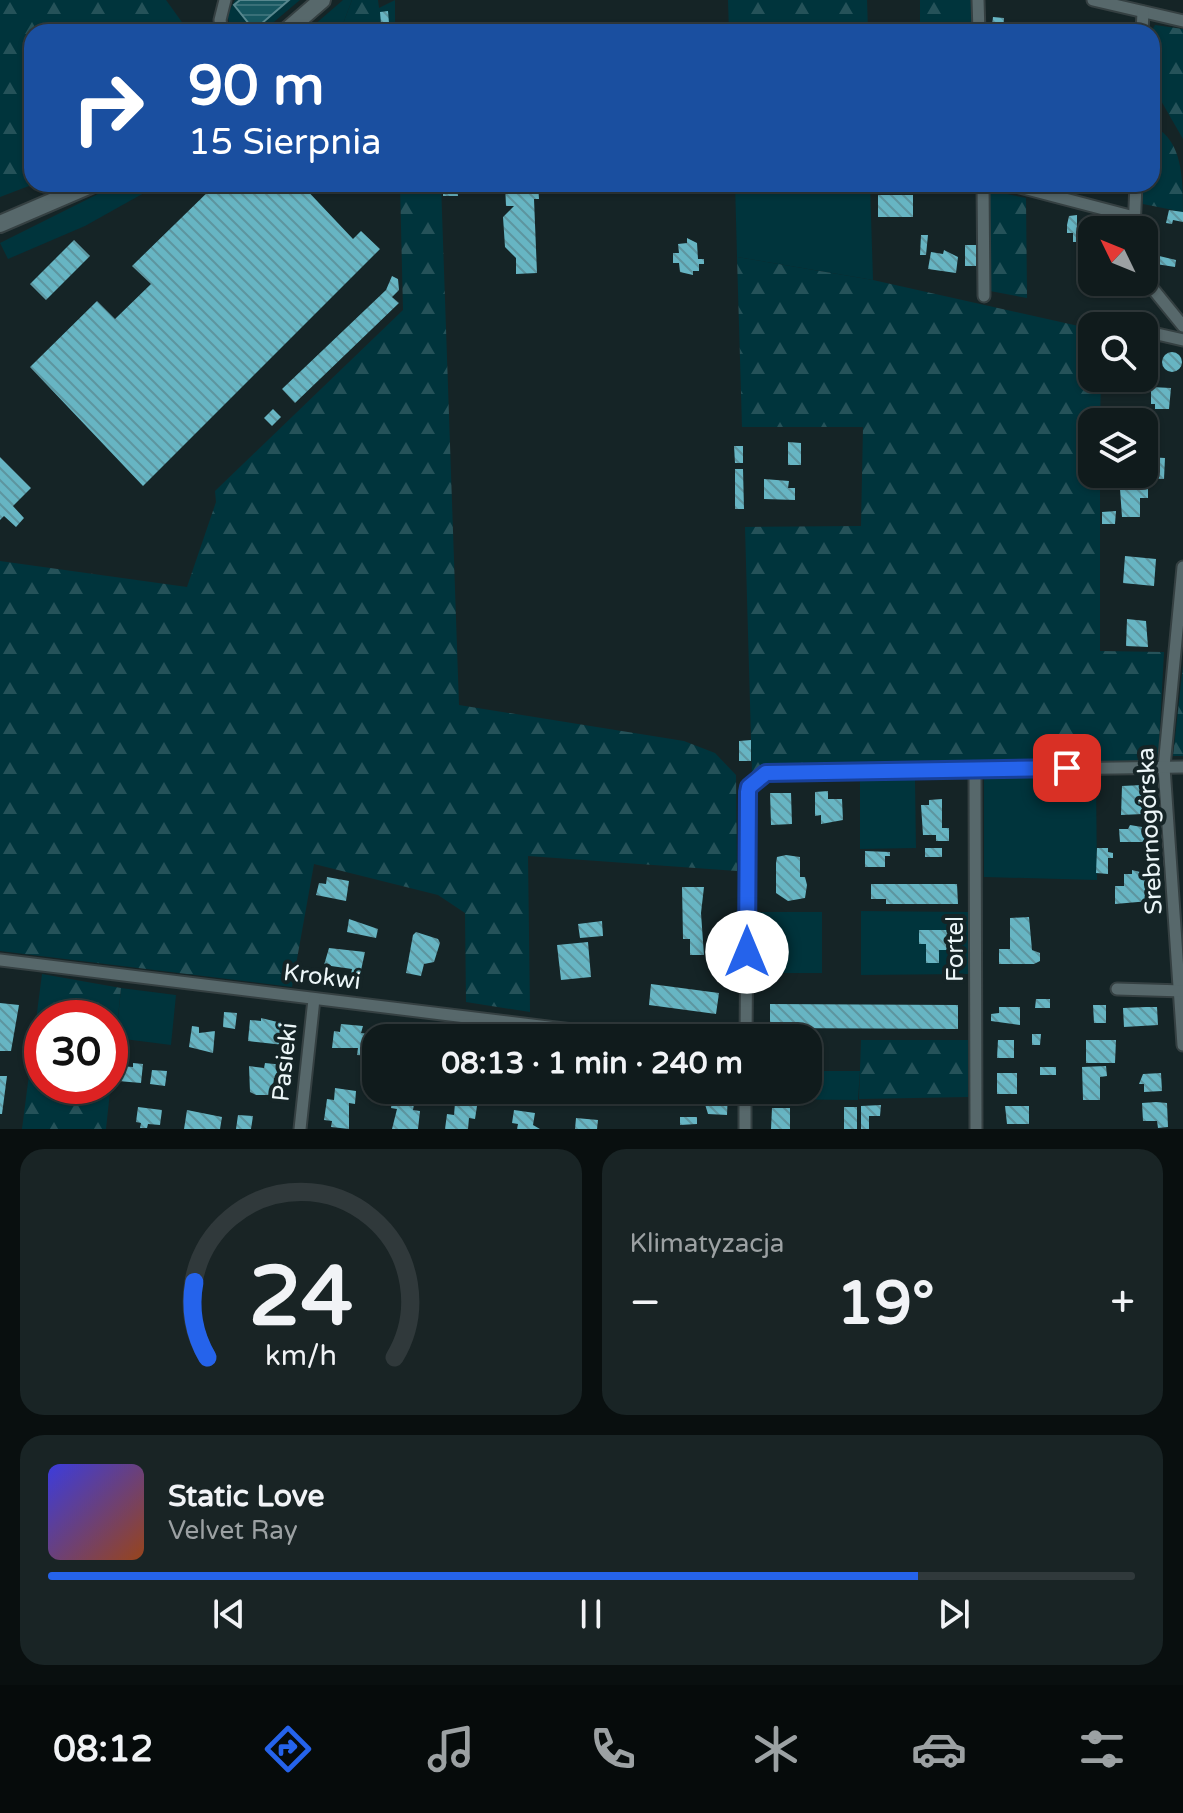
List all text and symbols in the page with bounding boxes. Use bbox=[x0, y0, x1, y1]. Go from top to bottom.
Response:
text: 90 m bbox=[188, 53, 324, 120]
icon: right bbox=[56, 56, 160, 160]
text: 15 Sierpnia bbox=[188, 121, 381, 164]
north arrow bbox=[1078, 216, 1158, 296]
map controls bbox=[1078, 216, 1158, 488]
button: search bbox=[1078, 312, 1158, 392]
button: layers bbox=[1078, 408, 1158, 488]
pin bbox=[1033, 734, 1101, 802]
icon: arrive bbox=[1045, 746, 1089, 790]
street label: Srebrnogórska bbox=[1131, 747, 1169, 915]
position arrow bbox=[705, 910, 789, 994]
street label: Fortel bbox=[941, 916, 970, 982]
street label: Krokwi bbox=[282, 958, 362, 996]
speed limit sign: 30 bbox=[24, 1000, 128, 1104]
street label: Pasieki bbox=[266, 1021, 304, 1103]
text: 08:13 · 1 min · 240 m bbox=[441, 1045, 743, 1082]
text: Klimatyzacja bbox=[630, 1228, 784, 1259]
text: 24 bbox=[249, 1248, 353, 1348]
text: 19° bbox=[837, 1268, 935, 1340]
text: − bbox=[630, 1277, 661, 1330]
text: + bbox=[1110, 1277, 1135, 1330]
text: km/h bbox=[265, 1339, 337, 1373]
text: Static Love bbox=[168, 1478, 324, 1515]
text: Velvet Ray bbox=[168, 1515, 298, 1546]
icon: previous bbox=[207, 1592, 251, 1636]
icon: pause bbox=[569, 1592, 613, 1636]
icon: next bbox=[932, 1592, 976, 1636]
icon: directions bbox=[260, 1721, 316, 1777]
icon: music bbox=[423, 1721, 479, 1777]
icon: phone bbox=[585, 1721, 641, 1777]
icon: climate bbox=[748, 1721, 804, 1777]
icon: car bbox=[911, 1721, 967, 1777]
icon: filters bbox=[1074, 1721, 1130, 1777]
text: 08:12 bbox=[53, 1728, 153, 1771]

